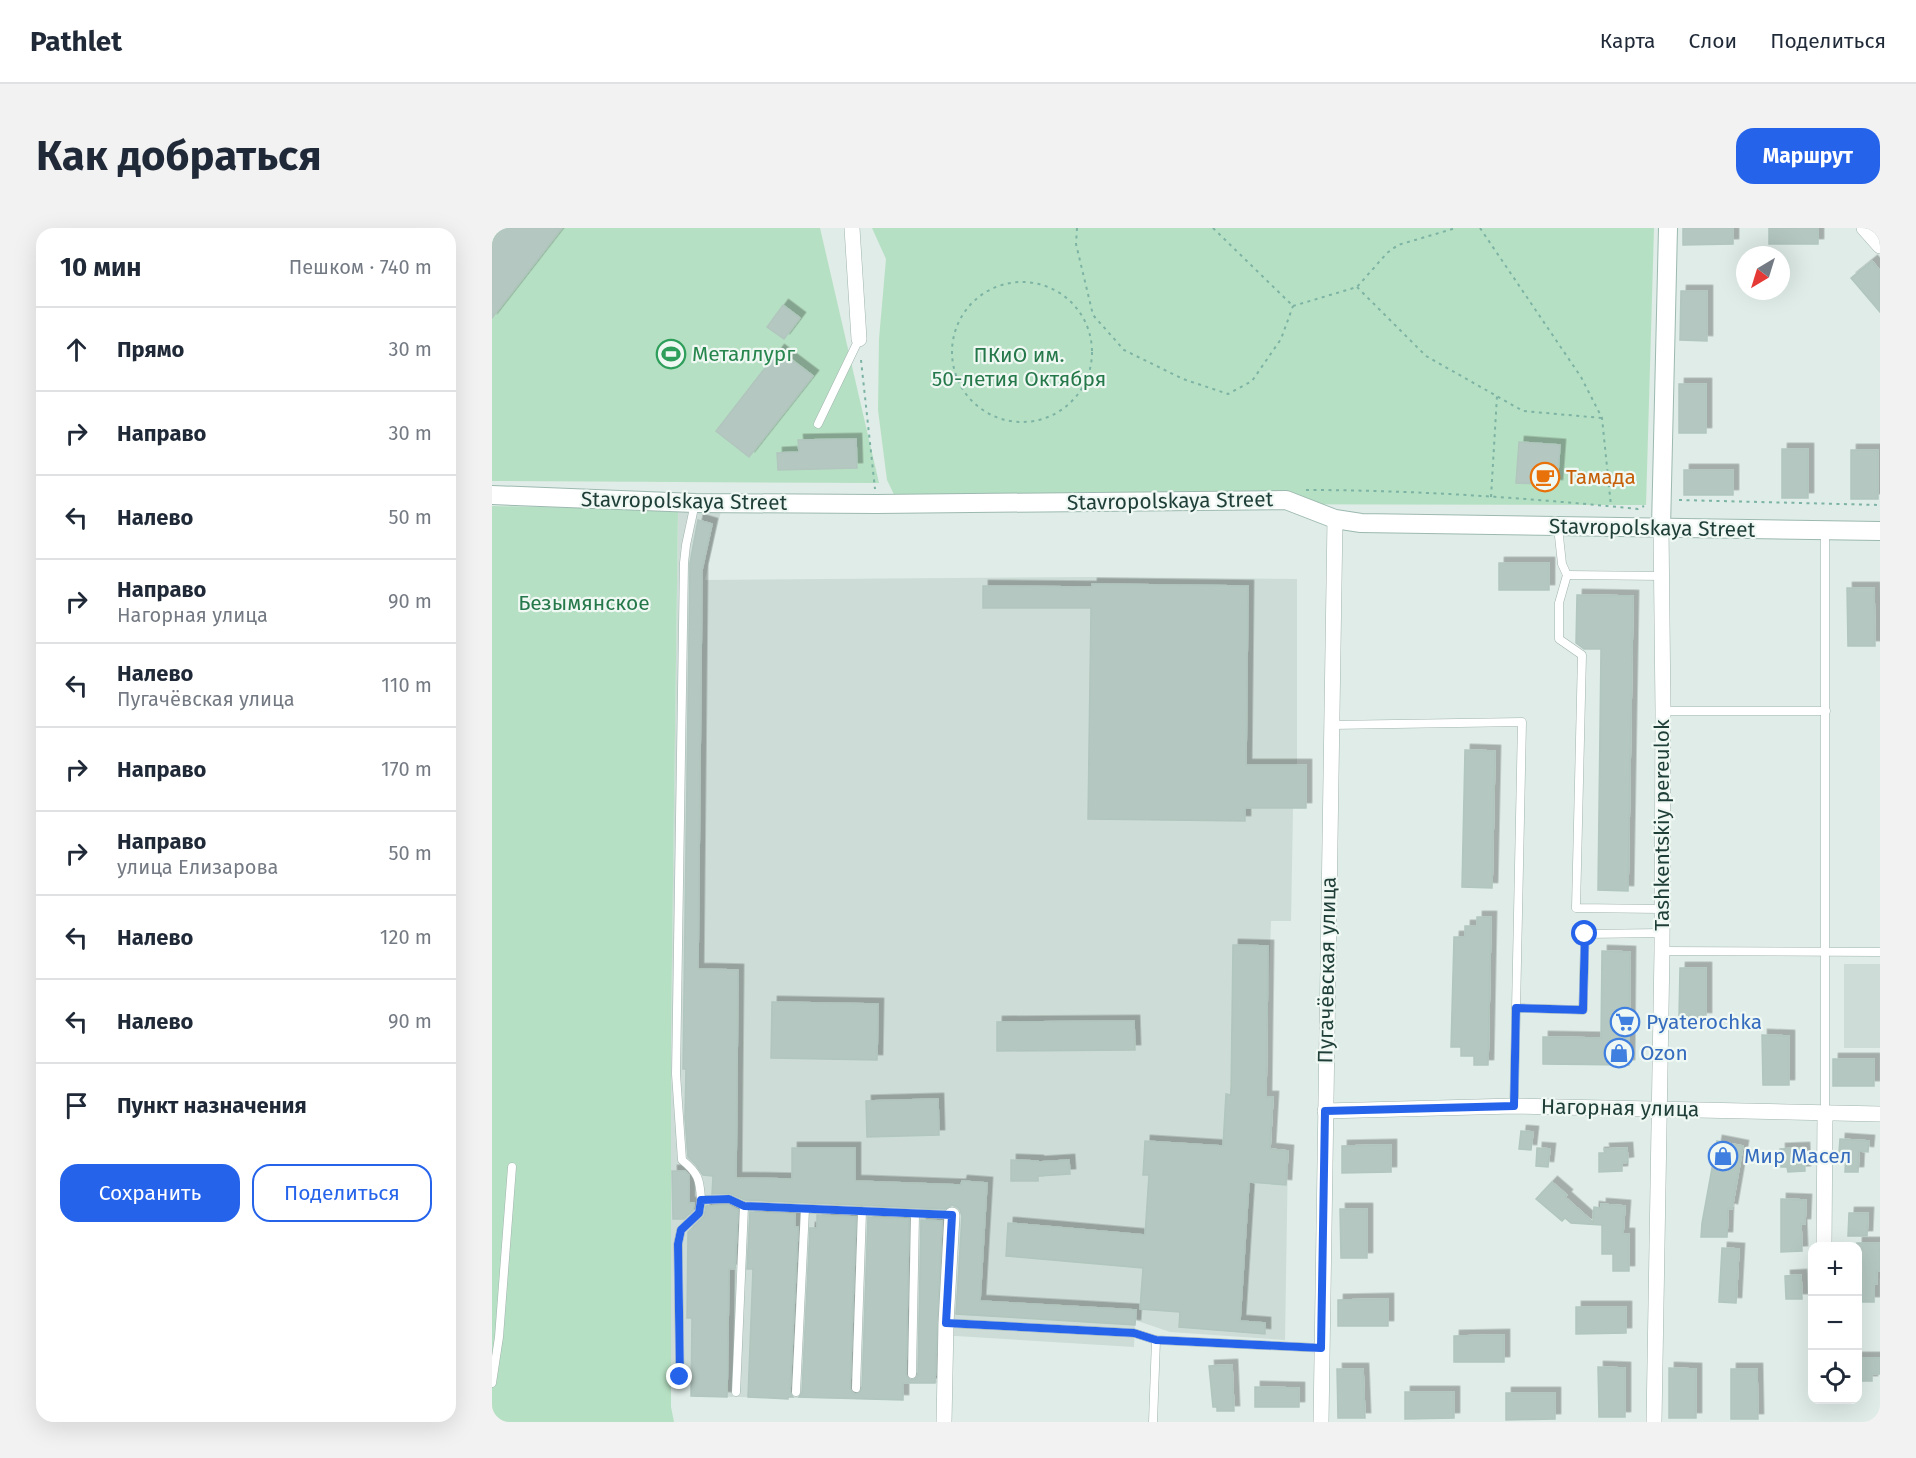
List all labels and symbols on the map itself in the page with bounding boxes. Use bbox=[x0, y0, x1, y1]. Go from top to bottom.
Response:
north arrow bbox=[1736, 246, 1790, 300]
sports icon: Металлург bbox=[655, 338, 687, 370]
place label: Металлург bbox=[692, 341, 795, 367]
park label: ПКиО им. 50-летия Октября bbox=[932, 342, 1106, 392]
cafe icon: Тамада bbox=[1529, 461, 1561, 493]
place label: Тамада bbox=[1566, 464, 1636, 490]
street label: Stavropolskaya Street bbox=[581, 486, 788, 516]
street label: Stavropolskaya Street bbox=[1067, 486, 1274, 516]
street label: Stavropolskaya Street bbox=[1549, 513, 1756, 543]
park label: Безымянское bbox=[518, 590, 650, 616]
street label: Tashkentskiy pereulok bbox=[1649, 719, 1675, 931]
street label: Пугачёвская улица bbox=[1312, 876, 1342, 1064]
route start bbox=[1571, 920, 1597, 946]
supermarket icon: Pyaterochka bbox=[1609, 1006, 1641, 1038]
place label: Pyaterochka bbox=[1646, 1009, 1762, 1035]
shop icon: Ozon bbox=[1603, 1037, 1635, 1069]
place label: Ozon bbox=[1640, 1040, 1688, 1066]
street label: Нагорная улица bbox=[1541, 1094, 1699, 1122]
shop icon: Мир Масел bbox=[1707, 1140, 1739, 1172]
place label: Мир Масел bbox=[1744, 1143, 1852, 1169]
route end bbox=[666, 1363, 692, 1389]

